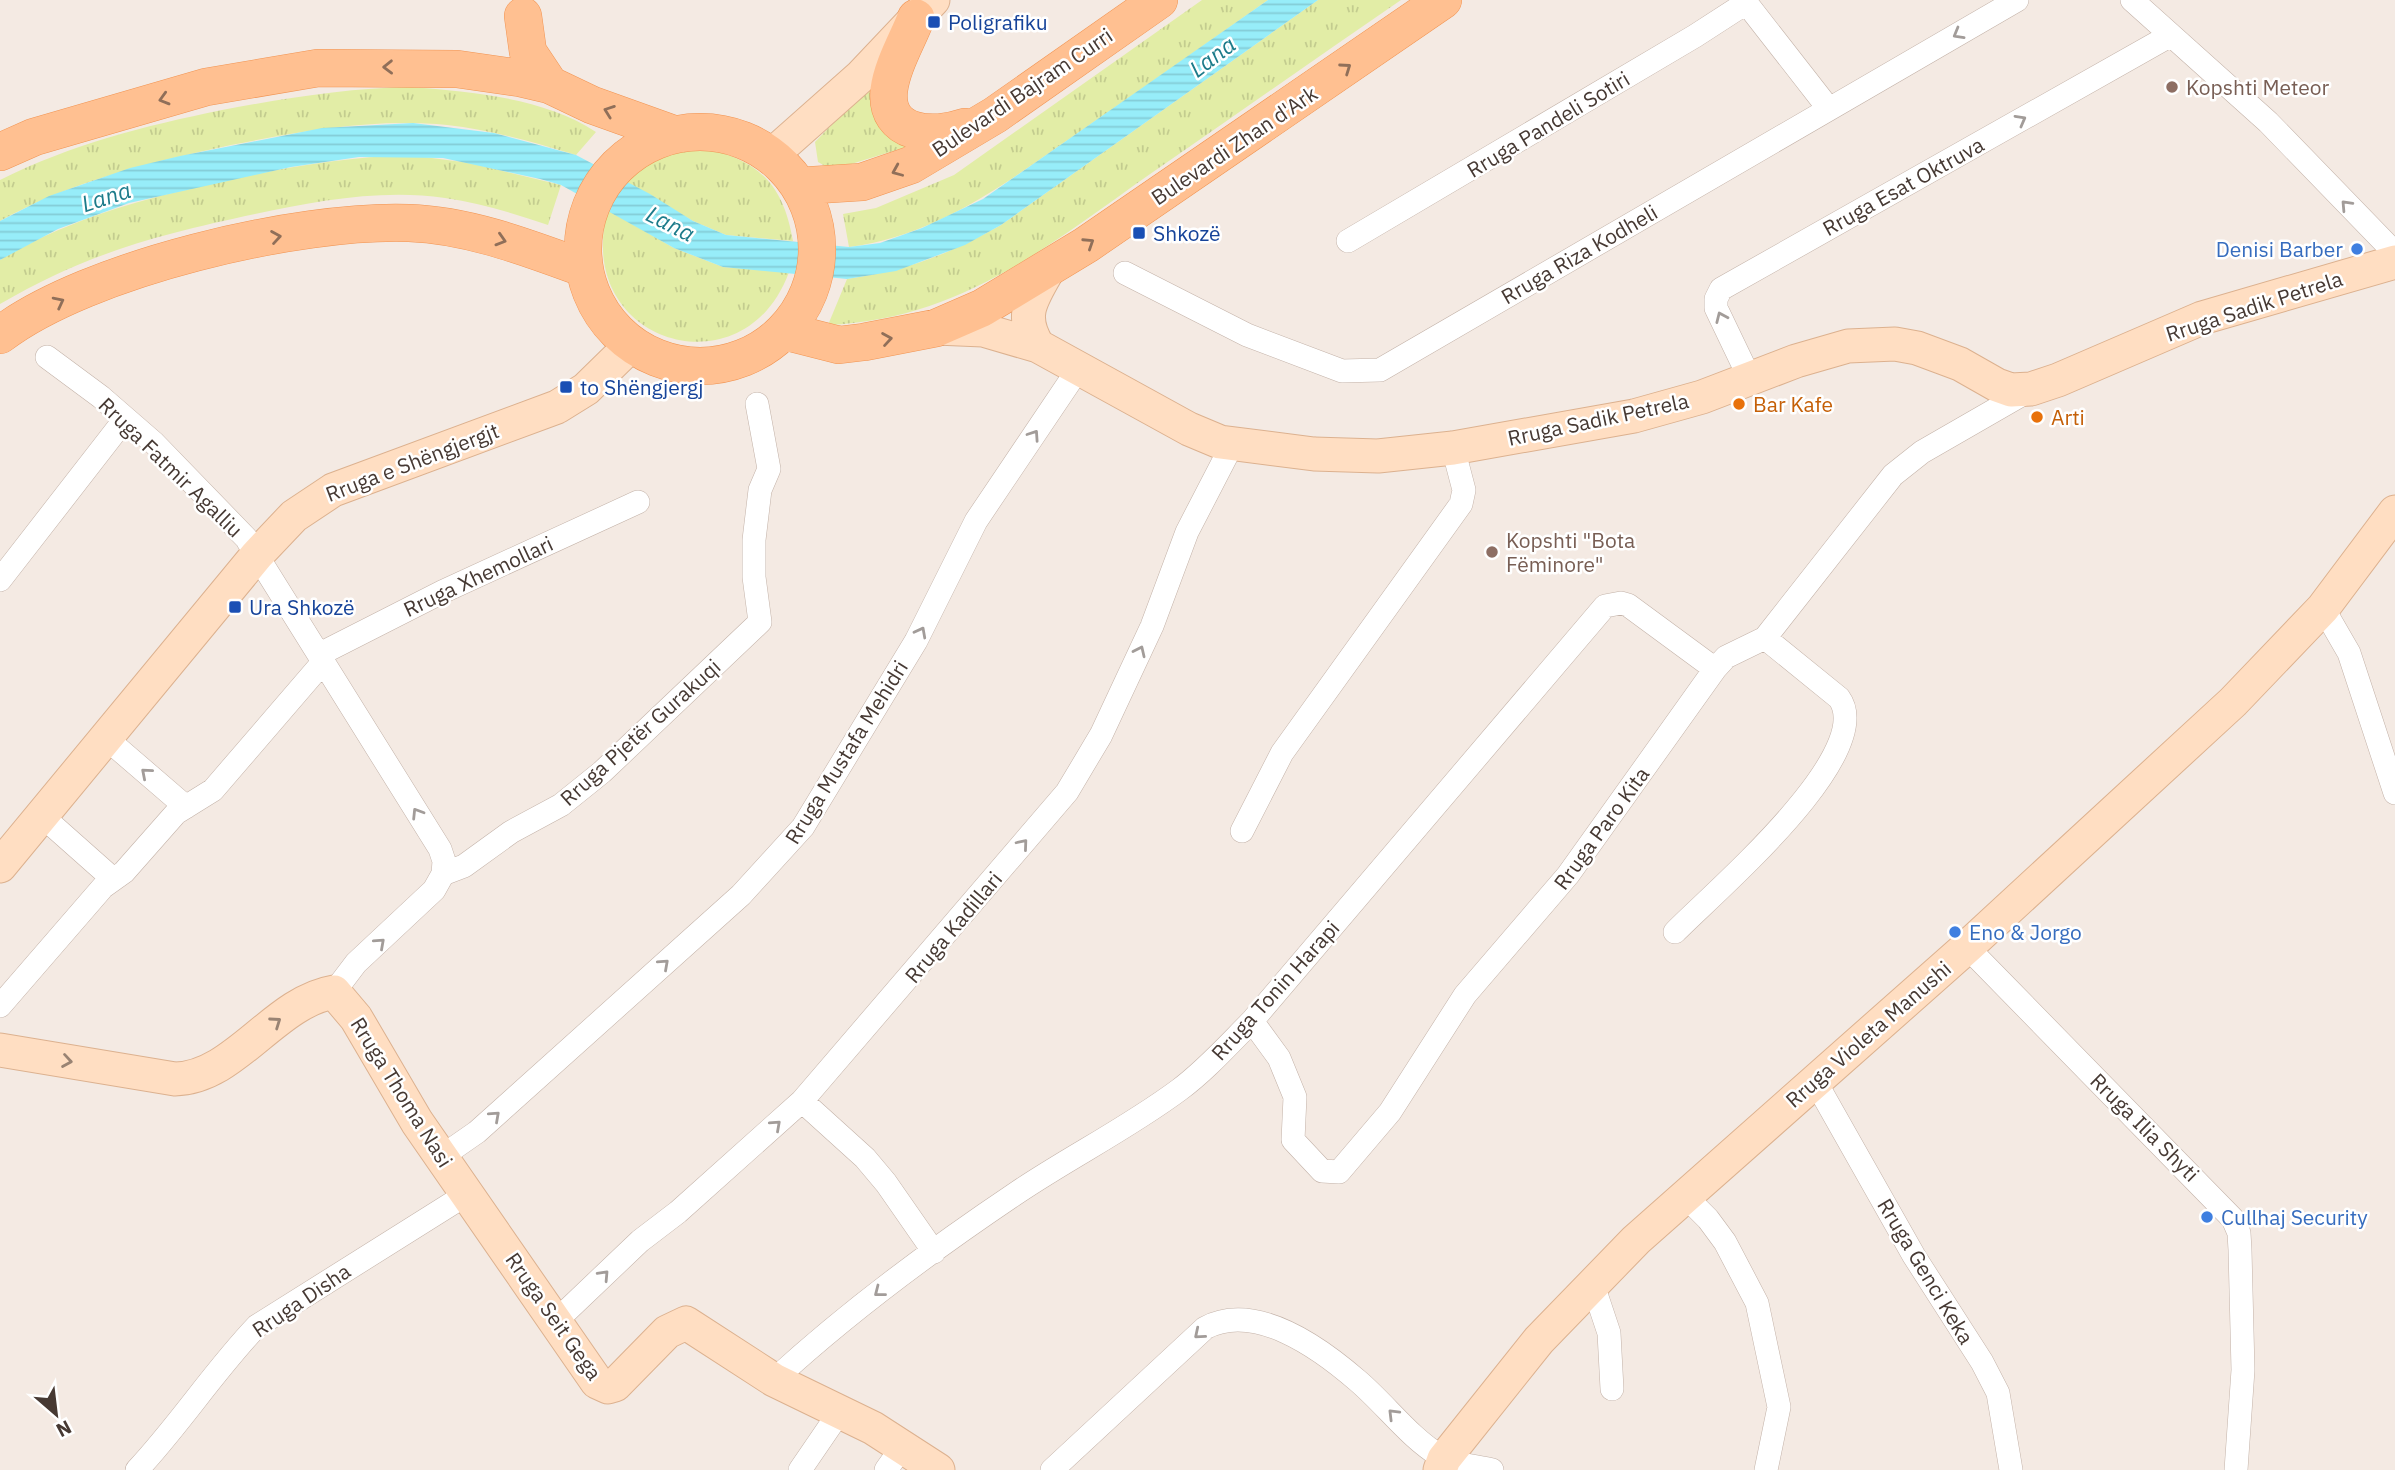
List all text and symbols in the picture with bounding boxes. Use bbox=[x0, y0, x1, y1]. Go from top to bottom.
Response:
place label: Poligrafiku bbox=[948, 8, 1048, 36]
marker: Poligrafiku bbox=[926, 14, 942, 30]
street label: Bulevardi Bajram Curri bbox=[926, 21, 1118, 163]
one-way arrow bbox=[1953, 26, 1966, 39]
water label: Lana bbox=[1183, 29, 1241, 83]
one-way arrow bbox=[383, 60, 394, 75]
one-way arrow bbox=[1338, 64, 1351, 76]
street label: Rruga Pandeli Sotiri bbox=[1461, 64, 1635, 184]
place label: Kopshti Meteor bbox=[2186, 73, 2330, 101]
street label: Bulevardi Zhan d'Ark bbox=[1145, 79, 1323, 211]
marker: Kopshti Meteor bbox=[2164, 79, 2180, 95]
one-way arrow bbox=[158, 90, 170, 105]
one-way arrow bbox=[603, 105, 615, 119]
one-way arrow bbox=[2013, 115, 2026, 128]
street label: Rruga Esat Oktruva bbox=[1817, 130, 1989, 242]
one-way arrow bbox=[892, 163, 904, 177]
water label: Lana bbox=[77, 174, 135, 218]
water label: Lana bbox=[642, 198, 700, 248]
street label: Rruga Riza Kodheli bbox=[1496, 198, 1662, 310]
one-way arrow bbox=[2342, 200, 2355, 213]
place label: Shkozë bbox=[1153, 219, 1221, 247]
marker: Shkozë bbox=[1131, 225, 1147, 241]
one-way arrow bbox=[270, 230, 282, 245]
one-way arrow bbox=[494, 232, 507, 246]
place label: Denisi Barber bbox=[2216, 235, 2343, 263]
one-way arrow bbox=[1081, 238, 1094, 251]
marker: Denisi Barber bbox=[2349, 241, 2365, 257]
street label: Rruga Sadik Petrela bbox=[2162, 264, 2346, 348]
one-way arrow bbox=[52, 296, 64, 310]
one-way arrow bbox=[1715, 312, 1729, 324]
one-way arrow bbox=[881, 332, 893, 347]
place label: to Shëngjergj bbox=[580, 373, 703, 401]
marker: to Shëngjergj bbox=[558, 379, 574, 395]
street label: Rruga Sadik Petrela bbox=[1505, 386, 1691, 452]
place label: Bar Kafe bbox=[1753, 390, 1833, 418]
street label: Rruga Fatmir Agalliu bbox=[93, 391, 249, 543]
marker: Bar Kafe bbox=[1731, 396, 1747, 412]
place label: Arti bbox=[2051, 403, 2085, 431]
marker: Arti bbox=[2029, 409, 2045, 425]
street label: Rruga e Shëngjergjt bbox=[321, 416, 503, 508]
one-way arrow bbox=[1026, 430, 1038, 443]
place label: Kopshti "Bota Fëminore" bbox=[1506, 526, 1635, 578]
street label: Rruga Xhemollari bbox=[399, 529, 557, 623]
marker: Kopshti "Bota Fëminore" bbox=[1484, 544, 1500, 560]
place label: Ura Shkozë bbox=[249, 593, 355, 621]
marker: Ura Shkozë bbox=[227, 599, 243, 615]
one-way arrow bbox=[913, 627, 926, 639]
one-way arrow bbox=[1132, 646, 1146, 658]
street label: Rruga Pjetër Gurakuqi bbox=[554, 652, 726, 812]
street label: Rruga Mustafa Mehidri bbox=[778, 655, 914, 849]
street label: Rruga Paro Kita bbox=[1547, 761, 1655, 895]
one-way arrow bbox=[142, 769, 155, 781]
one-way arrow bbox=[413, 808, 426, 821]
one-way arrow bbox=[1014, 839, 1027, 852]
street label: Rruga Kadillari bbox=[898, 865, 1008, 989]
street label: Rruga Tonin Harapi bbox=[1205, 914, 1345, 1066]
place label: Eno & Jorgo bbox=[1969, 918, 2082, 946]
marker: Eno & Jorgo bbox=[1947, 924, 1963, 940]
one-way arrow bbox=[372, 938, 385, 951]
street label: Rruga Violeta Manushi bbox=[1779, 954, 1957, 1114]
one-way arrow bbox=[656, 960, 669, 972]
street label: Rruga Thoma Nasi bbox=[345, 1012, 459, 1172]
one-way arrow bbox=[268, 1018, 281, 1030]
one-way arrow bbox=[61, 1053, 73, 1068]
street label: Rruga Ilia Shyti bbox=[2085, 1067, 2205, 1187]
one-way arrow bbox=[487, 1112, 500, 1124]
one-way arrow bbox=[768, 1121, 781, 1134]
street label: Rruga Genci Keka bbox=[1871, 1193, 1981, 1349]
place label: Cullhaj Security bbox=[2221, 1203, 2368, 1231]
marker: Cullhaj Security bbox=[2199, 1209, 2215, 1225]
street label: Rruga Seit Gega bbox=[500, 1247, 608, 1385]
street label: Rruga Disha bbox=[246, 1257, 356, 1343]
one-way arrow bbox=[596, 1270, 609, 1283]
one-way arrow bbox=[875, 1284, 887, 1297]
one-way arrow bbox=[1195, 1326, 1208, 1338]
north arrow bbox=[21, 1379, 91, 1449]
one-way arrow bbox=[1388, 1409, 1401, 1422]
text: N bbox=[52, 1415, 76, 1443]

